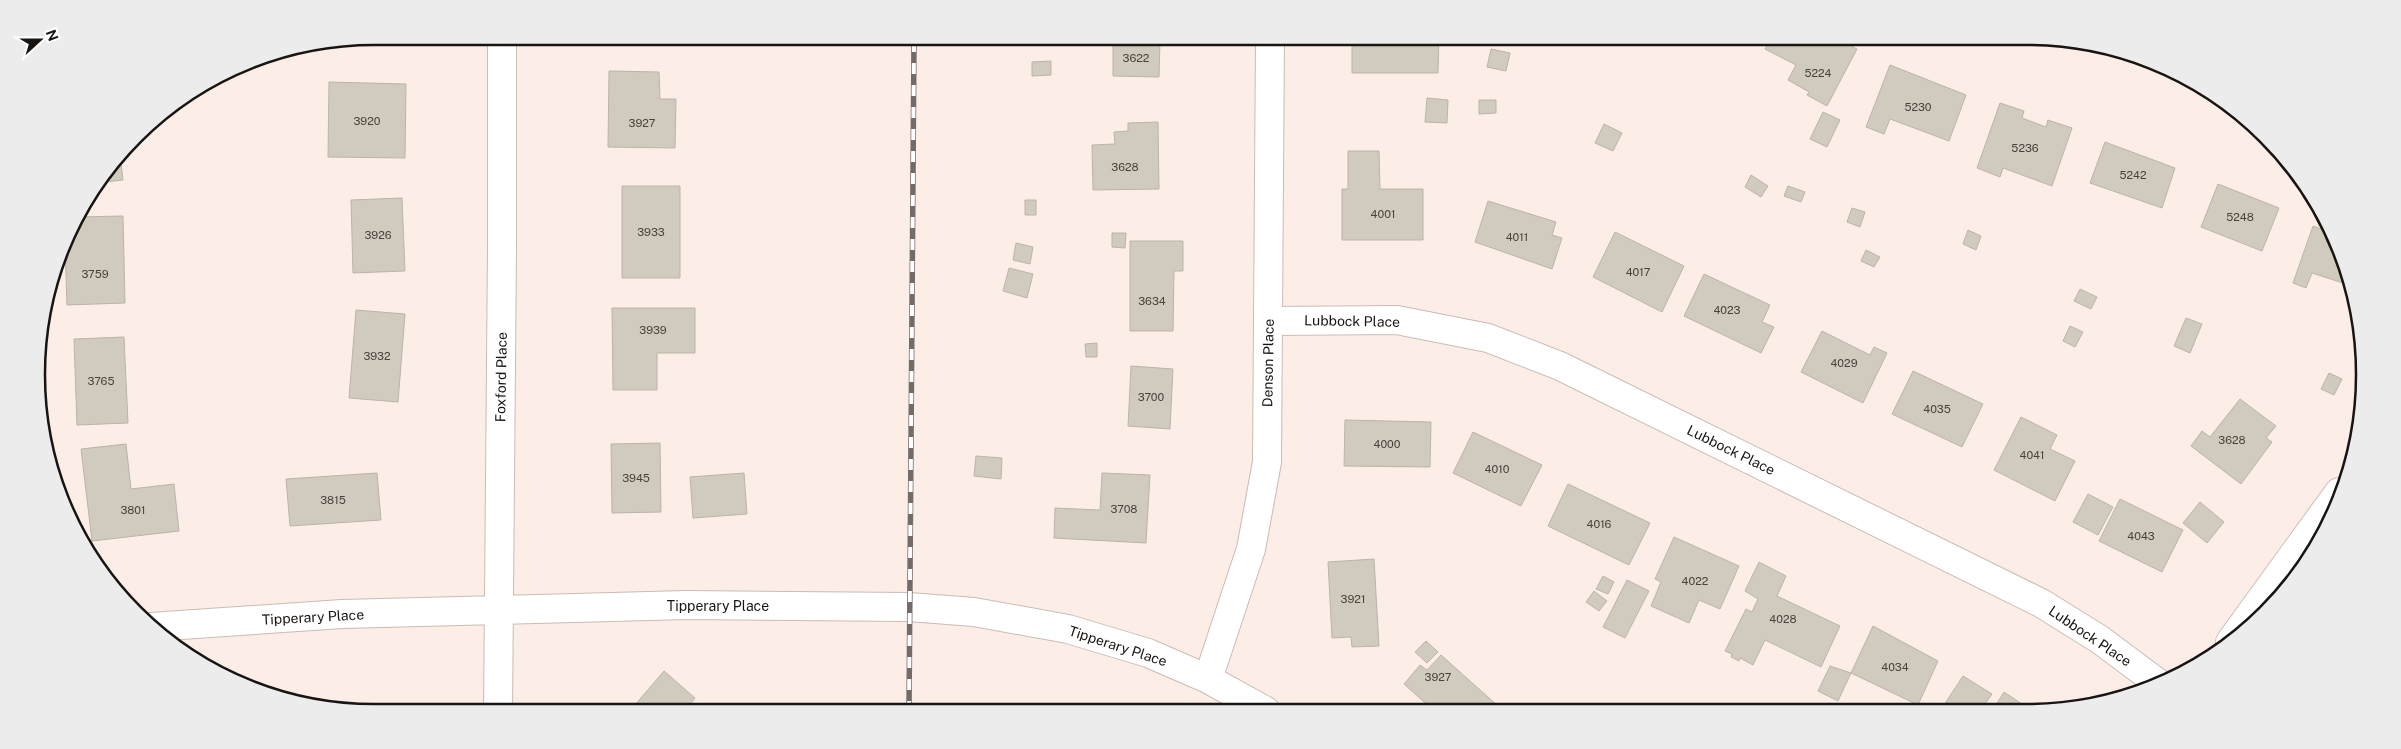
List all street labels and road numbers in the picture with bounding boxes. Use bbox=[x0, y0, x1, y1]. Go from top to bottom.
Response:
street label: Lubbock Place bbox=[1304, 312, 1400, 330]
street label: Denson Place bbox=[1259, 319, 1277, 407]
street label: Foxford Place bbox=[492, 332, 510, 422]
street label: Lubbock Place bbox=[1684, 422, 1778, 478]
street label: Tipperary Place bbox=[667, 598, 769, 614]
street label: Lubbock Place bbox=[2046, 603, 2134, 670]
street label: Tipperary Place bbox=[262, 606, 365, 628]
street label: Tipperary Place bbox=[1067, 623, 1169, 669]

